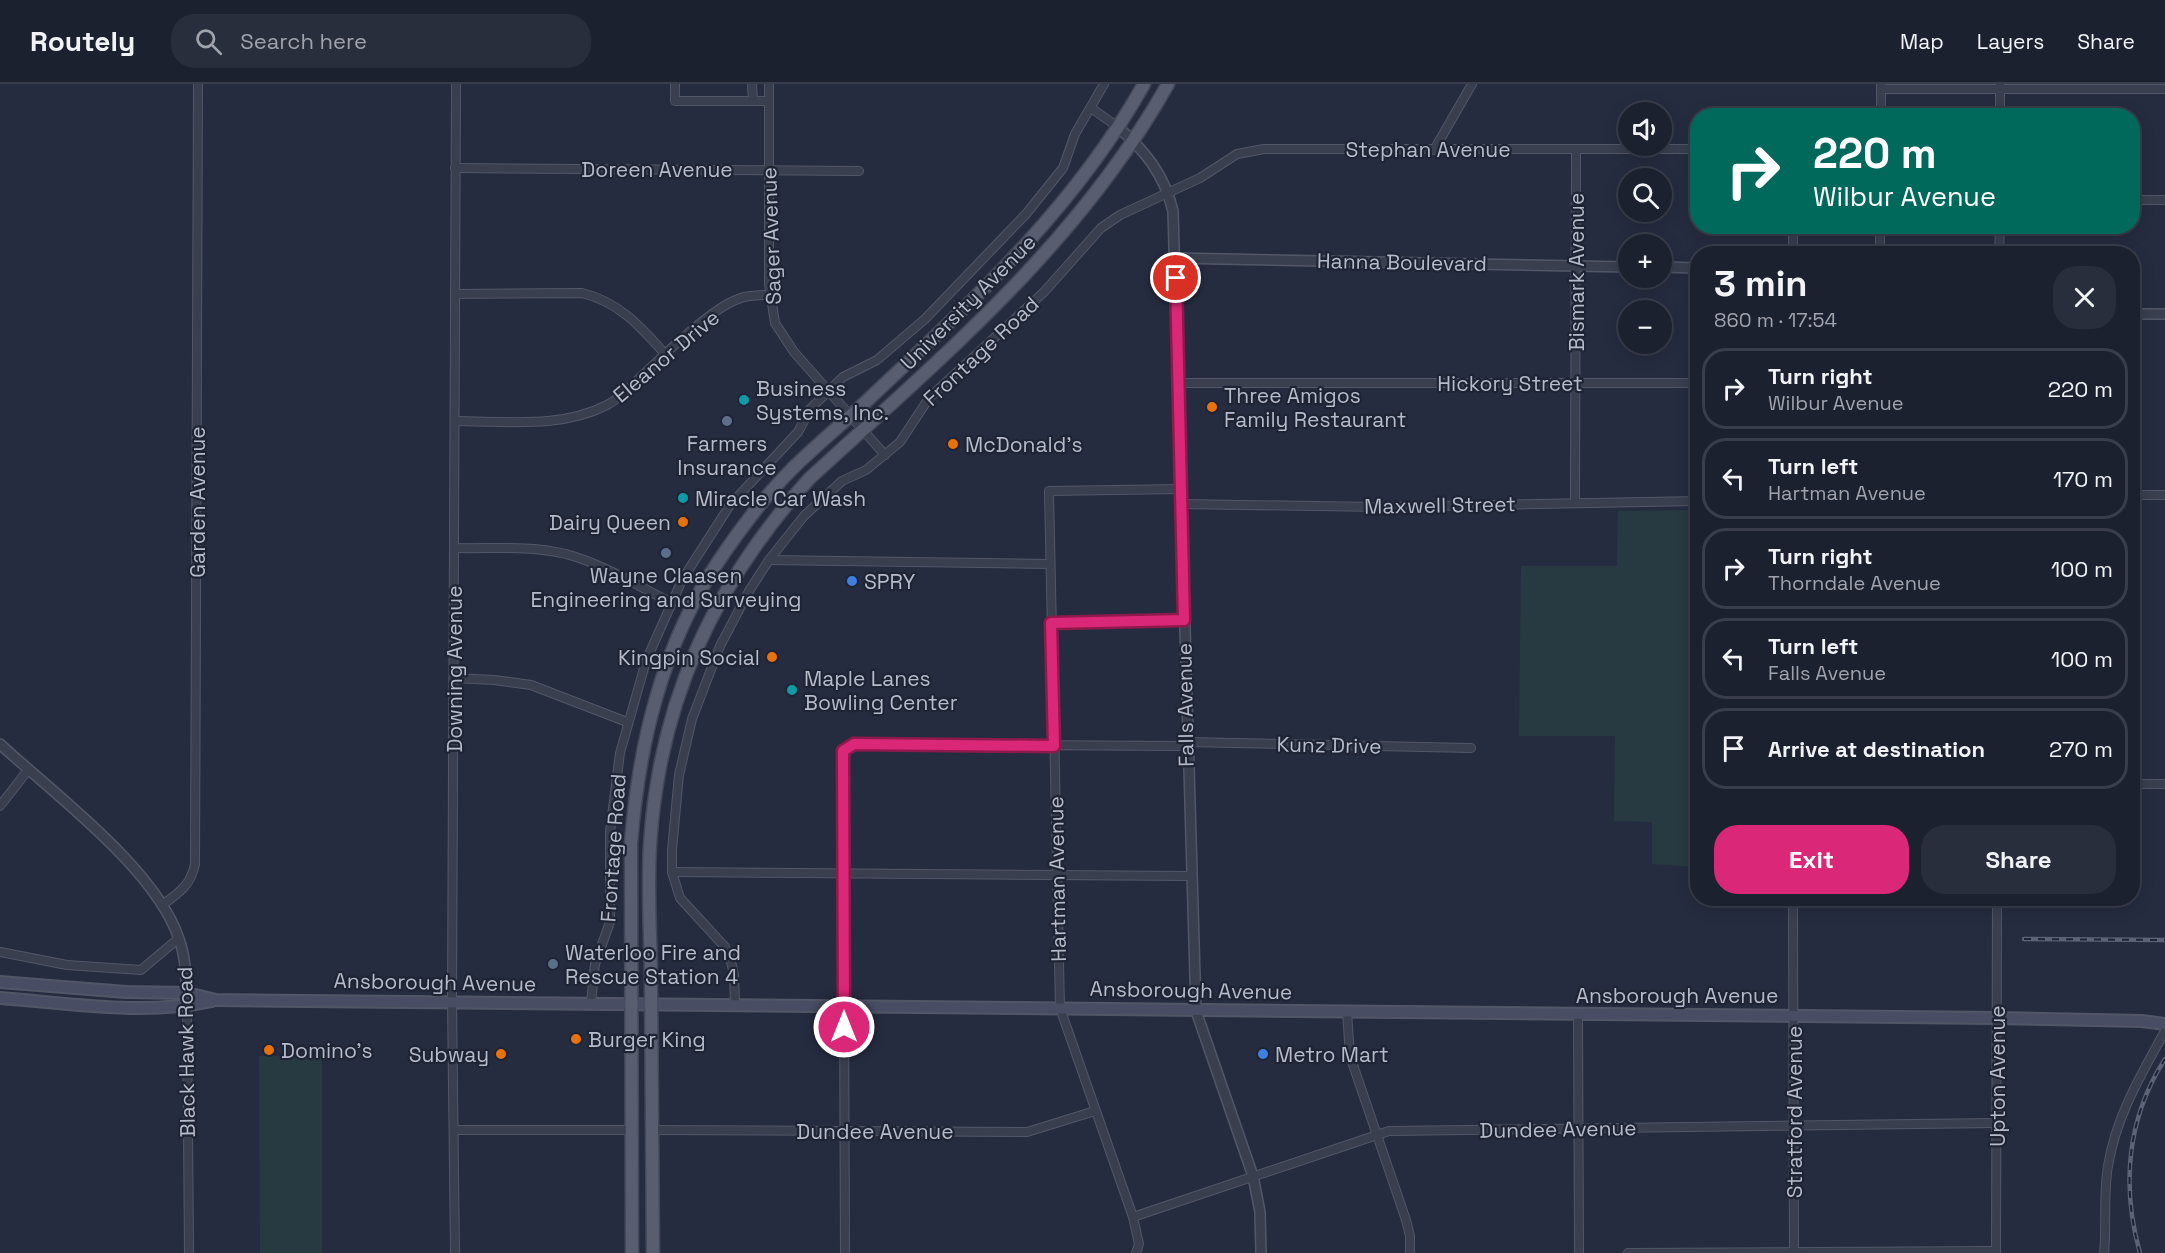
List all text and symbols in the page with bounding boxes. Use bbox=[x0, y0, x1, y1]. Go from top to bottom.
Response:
search box bbox=[171, 14, 591, 68]
text: Routely bbox=[30, 23, 135, 59]
icon: search bbox=[192, 25, 225, 58]
text: Search here bbox=[240, 27, 367, 55]
text: Map bbox=[1900, 28, 1944, 55]
text: Layers bbox=[1977, 28, 2044, 55]
text: Share bbox=[2077, 28, 2135, 55]
map controls bbox=[1618, 102, 1672, 354]
button: sound bbox=[1618, 102, 1672, 156]
text: 220 m bbox=[1813, 127, 1937, 180]
icon: right bbox=[1714, 132, 1792, 210]
street label: Stephan Avenue bbox=[1345, 136, 1511, 163]
street label: Doreen Avenue bbox=[581, 156, 733, 183]
street label: Sager Avenue bbox=[755, 167, 787, 305]
button: search bbox=[1618, 168, 1672, 222]
text: Wilbur Avenue bbox=[1813, 179, 1996, 214]
street label: Bismark Avenue bbox=[1563, 193, 1590, 351]
street label: University Avenue bbox=[894, 228, 1042, 376]
button: + bbox=[1618, 234, 1672, 288]
street label: Hanna Boulevard bbox=[1317, 247, 1487, 277]
pin bbox=[1150, 252, 1201, 303]
icon: arrive bbox=[1159, 261, 1192, 294]
text: 3 min bbox=[1714, 261, 1808, 307]
button: close bbox=[2053, 266, 2116, 329]
street label: Frontage Road bbox=[917, 290, 1045, 412]
button: − bbox=[1618, 300, 1672, 354]
street label: Eleanor Drive bbox=[607, 304, 725, 408]
text: 860 m · 17:54 bbox=[1714, 307, 1837, 333]
text: Turn right bbox=[1768, 362, 1873, 390]
street label: Hickory Street bbox=[1437, 370, 1583, 397]
icon: right bbox=[1717, 372, 1750, 405]
place label: Business Systems, Inc. bbox=[756, 375, 889, 426]
text: 220 m bbox=[2048, 375, 2113, 403]
place label: Three Amigos Family Restaurant bbox=[1224, 382, 1407, 433]
text: Wilbur Avenue bbox=[1768, 390, 1903, 416]
marker: Business Systems, Inc. bbox=[737, 393, 751, 407]
marker: Three Amigos Family Restaurant bbox=[1205, 400, 1219, 414]
marker: Farmers Insurance bbox=[720, 414, 734, 428]
street label: Garden Avenue bbox=[184, 426, 211, 578]
place label: Farmers Insurance bbox=[677, 430, 777, 481]
place label: McDonald's bbox=[965, 431, 1083, 458]
marker: McDonald's bbox=[946, 437, 960, 451]
text: Turn left bbox=[1768, 452, 1858, 480]
icon: left bbox=[1717, 462, 1750, 495]
text: 170 m bbox=[2053, 465, 2113, 493]
text: Hartman Avenue bbox=[1768, 480, 1926, 506]
place label: Miracle Car Wash bbox=[695, 485, 866, 512]
street label: Maxwell Street bbox=[1364, 490, 1516, 520]
marker: Miracle Car Wash bbox=[676, 491, 690, 505]
place label: Dairy Queen bbox=[549, 509, 671, 536]
marker: Dairy Queen bbox=[676, 515, 690, 529]
text: Turn right bbox=[1768, 542, 1873, 570]
marker: Wayne Claasen Engineering and Surveying bbox=[659, 546, 673, 560]
icon: right bbox=[1717, 552, 1750, 585]
text: 100 m bbox=[2051, 555, 2113, 583]
place label: Wayne Claasen Engineering and Surveying bbox=[530, 562, 802, 613]
place label: SPRY bbox=[864, 568, 915, 595]
text: Thorndale Avenue bbox=[1768, 570, 1941, 596]
marker: SPRY bbox=[845, 574, 859, 588]
street label: Downing Avenue bbox=[441, 585, 468, 753]
text: Turn left bbox=[1768, 632, 1858, 660]
icon: left bbox=[1717, 642, 1750, 675]
street label: Falls Avenue bbox=[1170, 643, 1200, 767]
place label: Kingpin Social bbox=[618, 644, 760, 671]
text: 100 m bbox=[2051, 645, 2113, 673]
marker: Kingpin Social bbox=[765, 650, 779, 664]
text: Falls Avenue bbox=[1768, 660, 1886, 686]
place label: Maple Lanes Bowling Center bbox=[804, 665, 958, 716]
marker: Maple Lanes Bowling Center bbox=[785, 683, 799, 697]
street label: Kunz Drive bbox=[1276, 731, 1382, 759]
icon: arrive bbox=[1717, 732, 1750, 765]
text: Arrive at destination bbox=[1768, 735, 1985, 763]
text: 270 m bbox=[2049, 735, 2113, 763]
street label: Frontage Road bbox=[594, 773, 632, 923]
street label: Hartman Avenue bbox=[1042, 796, 1072, 962]
button: Exit bbox=[1714, 825, 1909, 894]
button: Share bbox=[1921, 825, 2116, 894]
place label: Waterloo Fire and Rescue Station 4 bbox=[565, 939, 741, 990]
marker: Waterloo Fire and Rescue Station 4 bbox=[546, 957, 560, 971]
street label: Black Hawk Road bbox=[171, 966, 201, 1138]
street label: Ansborough Avenue bbox=[333, 967, 537, 997]
street label: Ansborough Avenue bbox=[1089, 975, 1293, 1005]
street label: Ansborough Avenue bbox=[1576, 982, 1778, 1009]
position arrow bbox=[812, 995, 876, 1059]
street label: Upton Avenue bbox=[1984, 1005, 2011, 1147]
place label: Burger King bbox=[588, 1026, 706, 1053]
street label: Stratford Avenue bbox=[1781, 1026, 1808, 1198]
marker: Burger King bbox=[569, 1032, 583, 1046]
place label: Domino's bbox=[281, 1037, 373, 1064]
place label: Subway bbox=[409, 1041, 489, 1068]
place label: Metro Mart bbox=[1275, 1041, 1389, 1068]
marker: Domino's bbox=[262, 1043, 276, 1057]
marker: Subway bbox=[494, 1047, 508, 1061]
marker: Metro Mart bbox=[1256, 1047, 1270, 1061]
street label: Dundee Avenue bbox=[1479, 1114, 1637, 1144]
street label: Dundee Avenue bbox=[796, 1118, 954, 1145]

